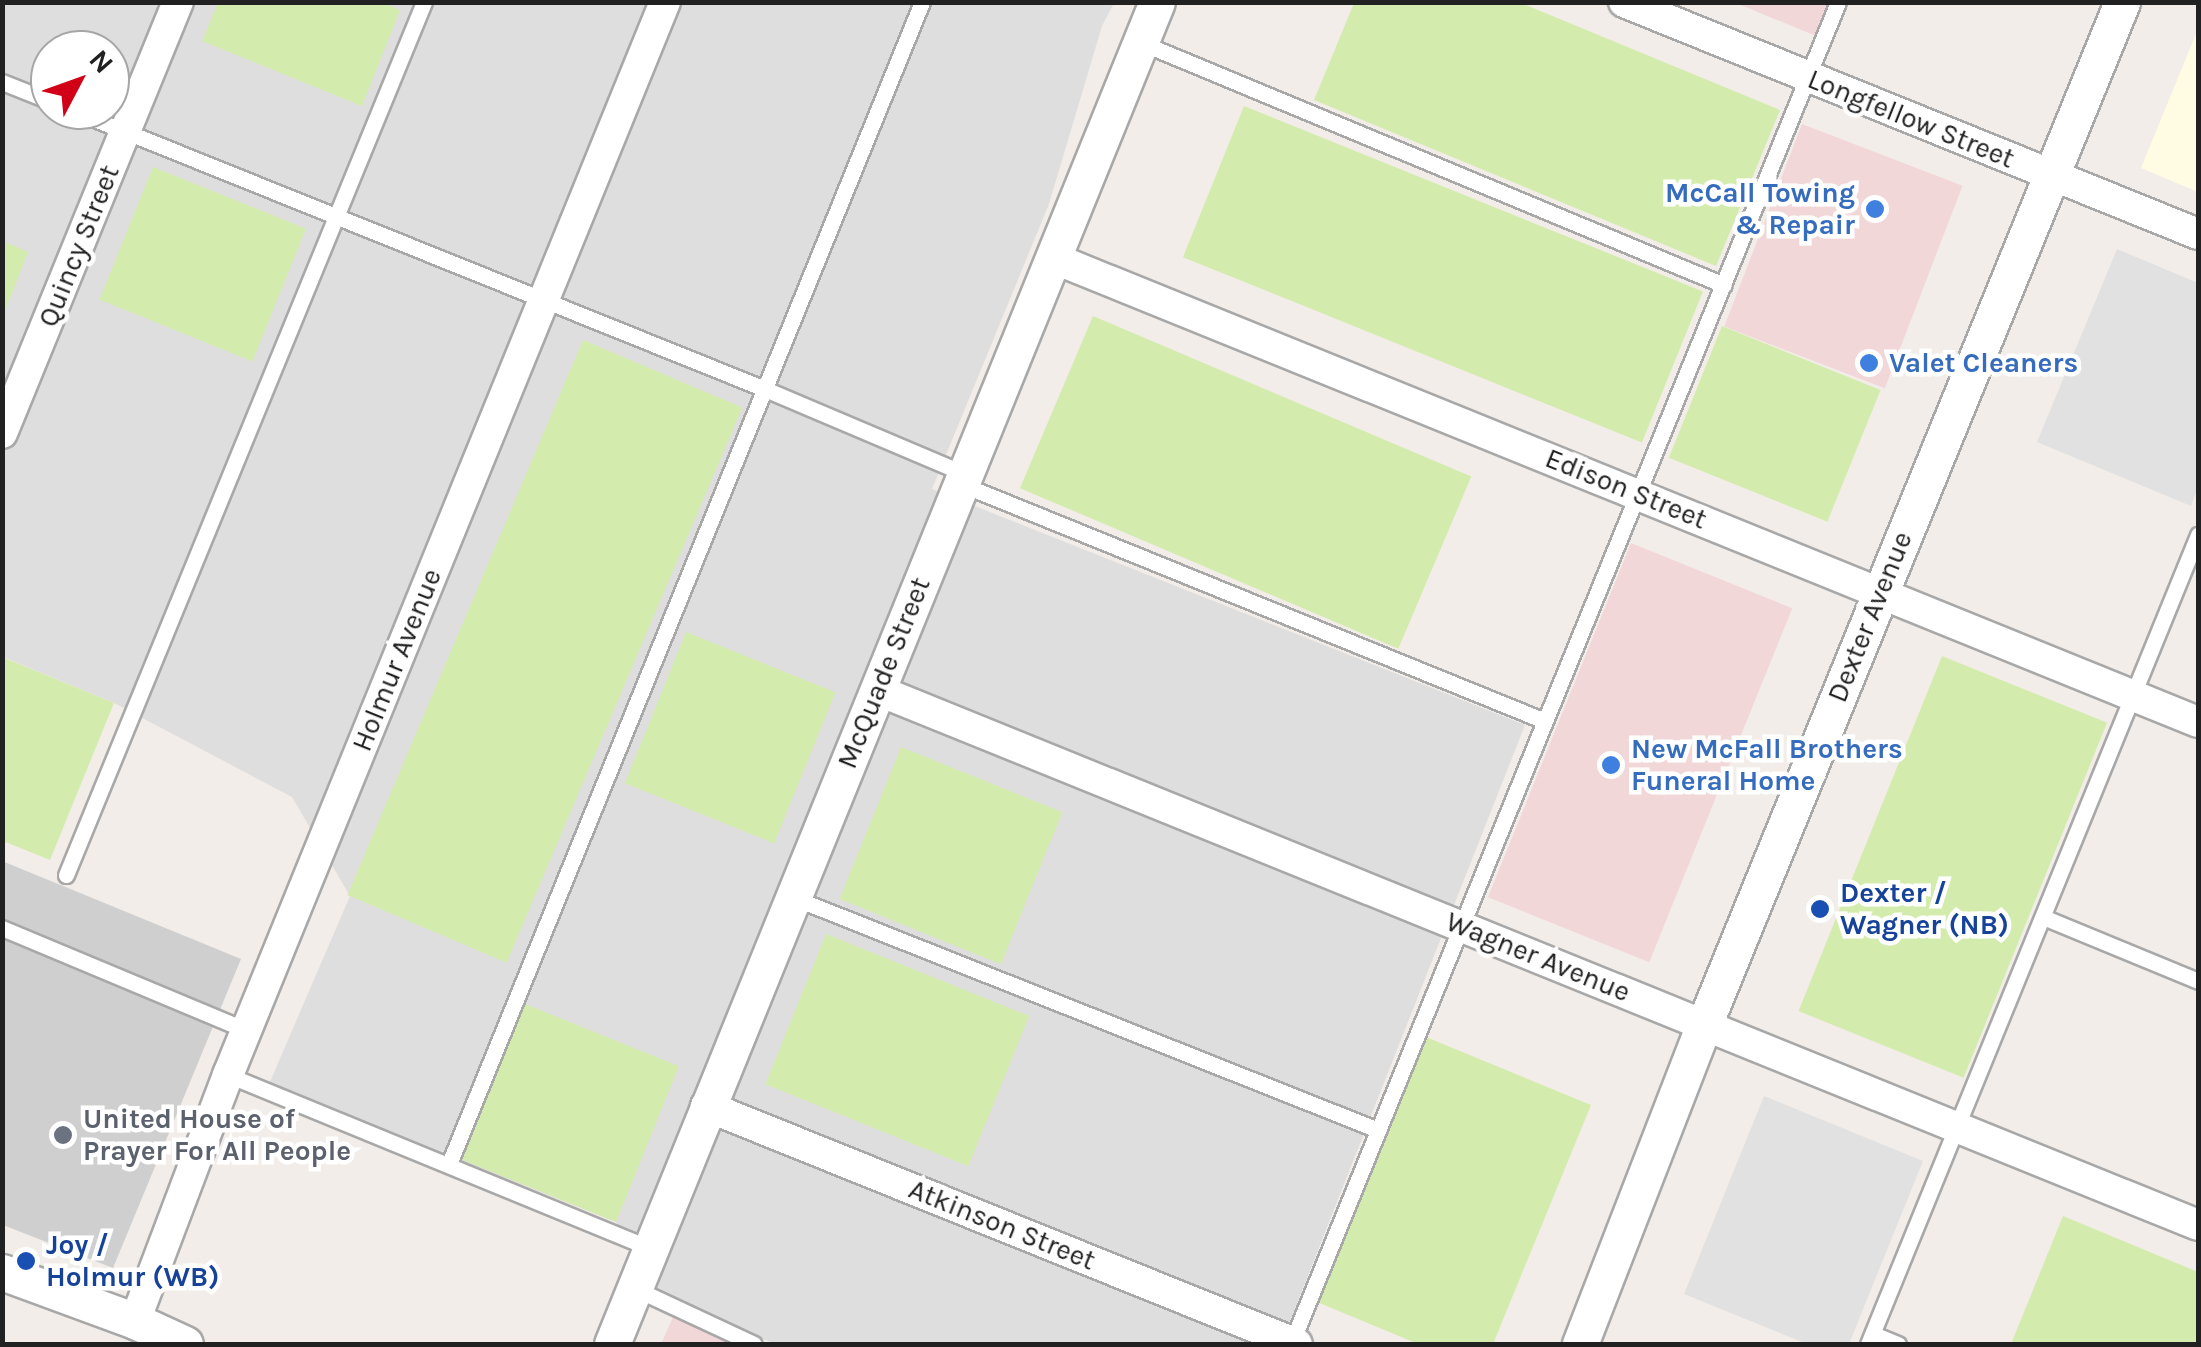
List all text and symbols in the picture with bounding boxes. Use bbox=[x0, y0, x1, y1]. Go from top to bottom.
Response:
north arrow bbox=[30, 30, 130, 130]
text: N bbox=[82, 43, 121, 80]
street label: Longfellow Street bbox=[1803, 62, 2019, 176]
street label: Quincy Street bbox=[31, 160, 127, 332]
place label: McCall Towing & Repair bbox=[1665, 176, 1855, 242]
marker: McCall Towing & Repair bbox=[1864, 198, 1886, 220]
place label: Valet Cleaners bbox=[1889, 346, 2078, 380]
marker: Valet Cleaners bbox=[1858, 352, 1880, 374]
street label: Edison Street bbox=[1540, 441, 1712, 537]
street label: Dexter Avenue bbox=[1821, 527, 1919, 707]
street label: Holmur Avenue bbox=[345, 564, 449, 756]
street label: McQuade Street bbox=[830, 572, 938, 774]
place label: New McFall Brothers Funeral Home bbox=[1631, 732, 1903, 798]
marker: New McFall Brothers Funeral Home bbox=[1600, 754, 1622, 776]
place label: Dexter / Wagner (NB) bbox=[1840, 876, 2009, 942]
marker: Dexter / Wagner (NB) bbox=[1809, 898, 1831, 920]
street label: Wagner Avenue bbox=[1441, 905, 1635, 1009]
place label: United House of Prayer For All People bbox=[83, 1102, 351, 1168]
marker: United House of Prayer For All People bbox=[52, 1124, 74, 1146]
street label: Atkinson Street bbox=[904, 1172, 1100, 1278]
place label: Joy / Holmur (WB) bbox=[46, 1228, 219, 1294]
marker: Joy / Holmur (WB) bbox=[15, 1250, 37, 1272]

